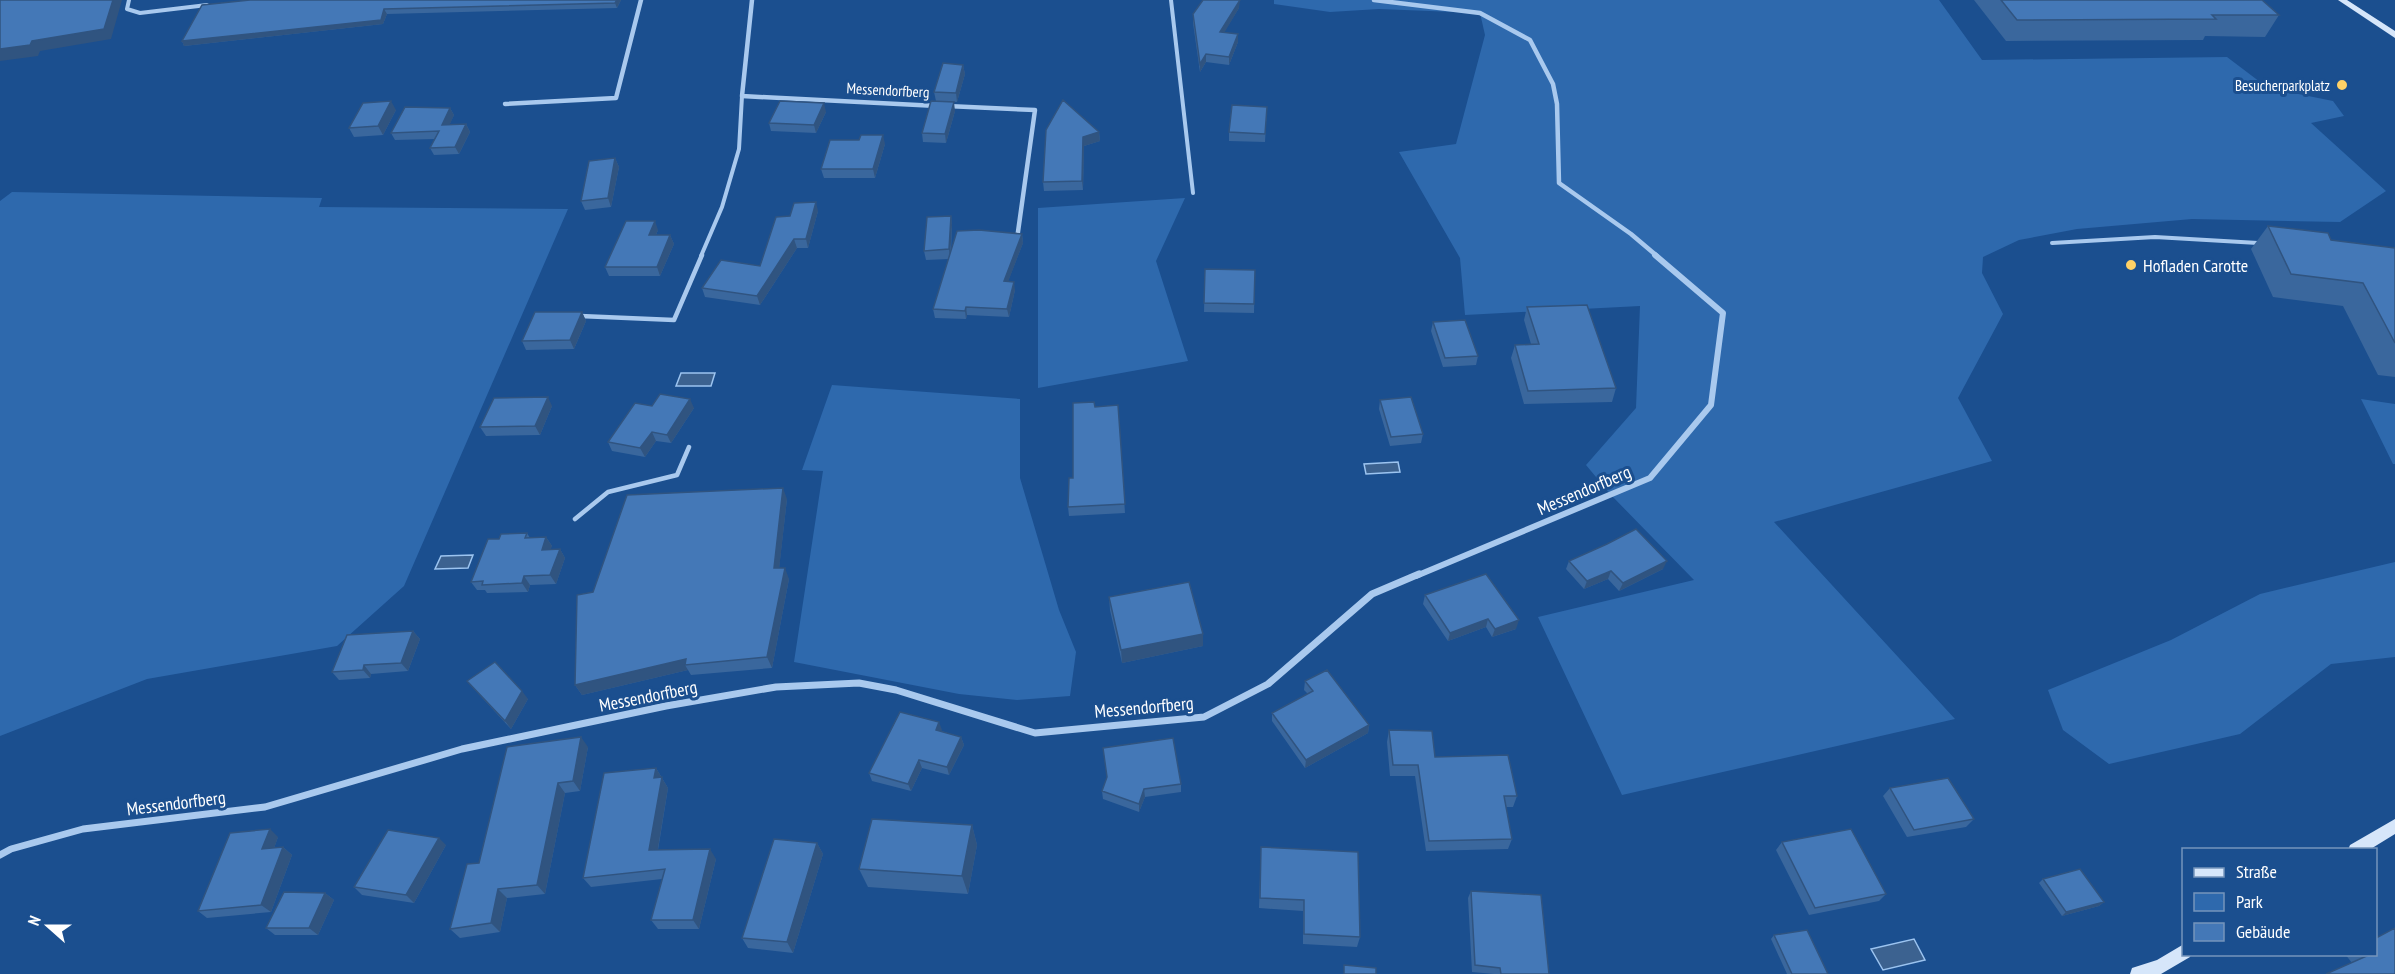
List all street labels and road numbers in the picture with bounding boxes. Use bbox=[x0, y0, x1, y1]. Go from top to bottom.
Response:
street label: Messendorfberg bbox=[846, 78, 930, 102]
street label: Messendorfberg bbox=[1534, 460, 1634, 520]
street label: Messendorfberg bbox=[597, 675, 699, 717]
street label: Messendorfberg bbox=[1093, 691, 1195, 723]
street label: Messendorfberg bbox=[125, 786, 227, 820]

